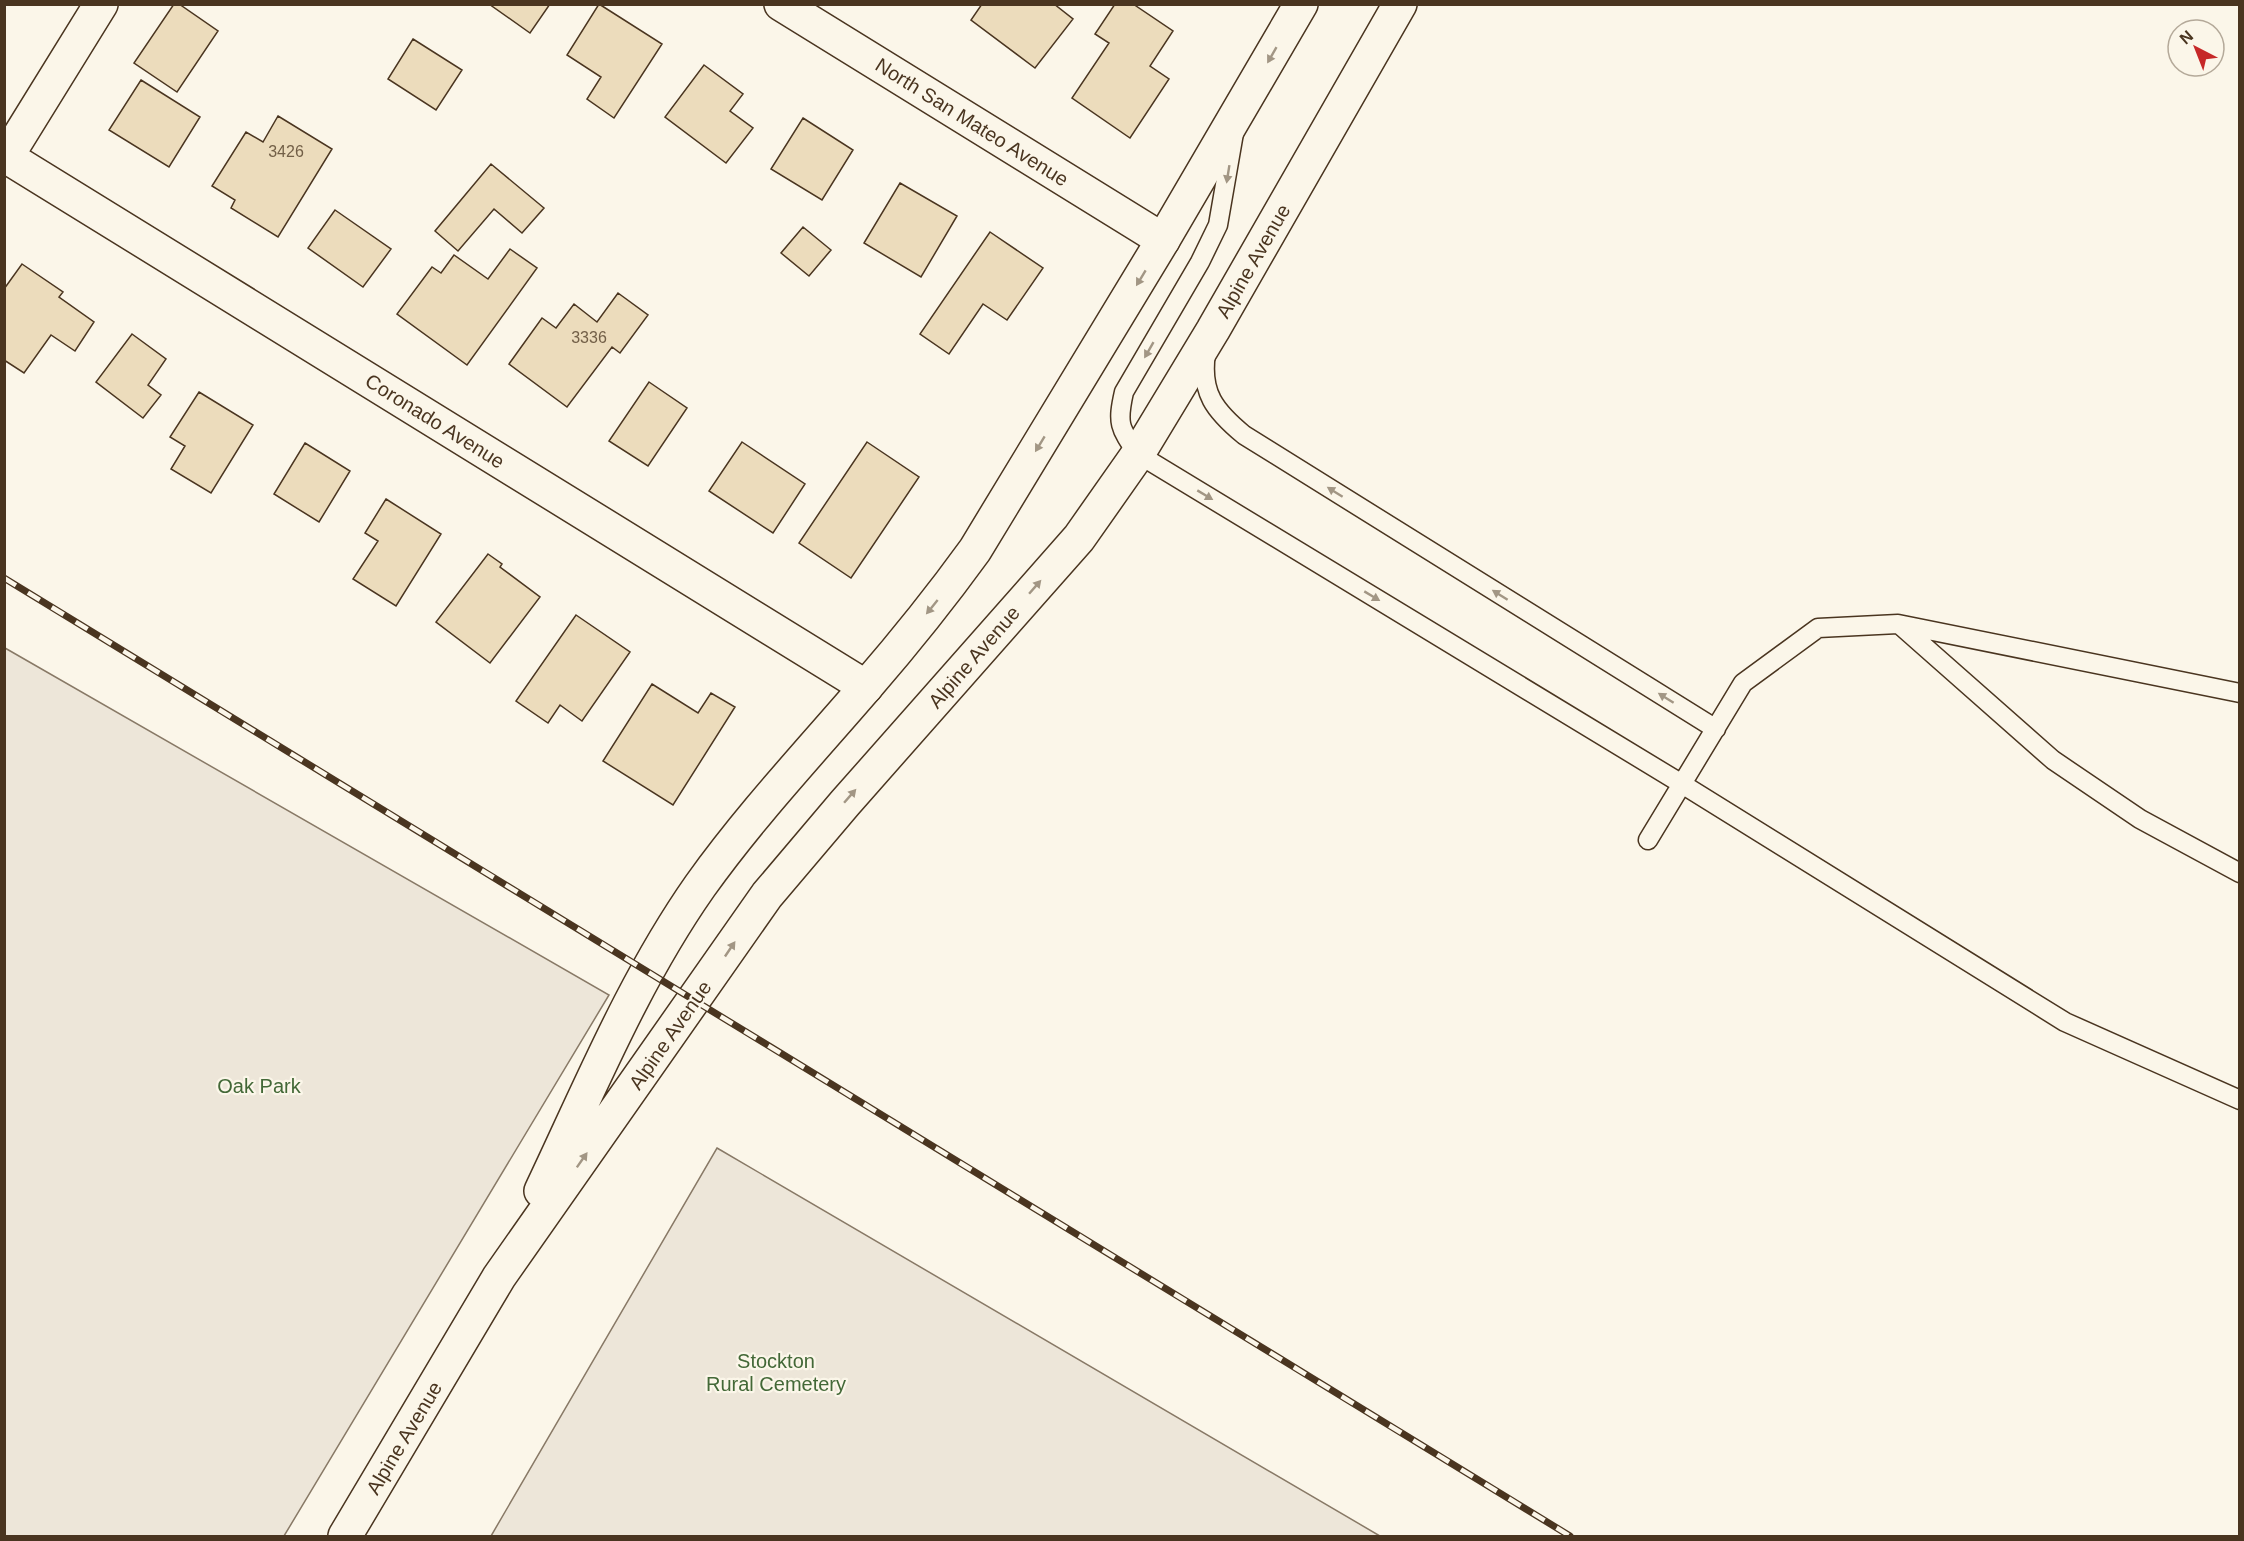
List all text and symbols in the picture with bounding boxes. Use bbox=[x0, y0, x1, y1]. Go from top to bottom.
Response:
north arrow bbox=[2166, 18, 2226, 78]
text: N bbox=[2176, 27, 2196, 47]
one-way arrow bbox=[1266, 47, 1277, 63]
street label: North San Mateo Avenue bbox=[872, 54, 1072, 190]
house number: 3426 bbox=[268, 143, 304, 160]
one-way arrow bbox=[1223, 165, 1232, 184]
street label: Alpine Avenue bbox=[1212, 200, 1294, 322]
one-way arrow bbox=[1135, 269, 1146, 286]
house number: 3336 bbox=[571, 329, 607, 346]
one-way arrow bbox=[1144, 342, 1154, 359]
street label: Coronado Avenue bbox=[361, 369, 509, 473]
one-way arrow bbox=[1034, 436, 1045, 452]
one-way arrow bbox=[1327, 486, 1343, 497]
one-way arrow bbox=[1197, 489, 1213, 500]
one-way arrow bbox=[1028, 580, 1041, 595]
one-way arrow bbox=[1492, 589, 1509, 600]
one-way arrow bbox=[1364, 591, 1380, 602]
one-way arrow bbox=[926, 599, 939, 615]
street label: Alpine Avenue bbox=[924, 602, 1024, 712]
one-way arrow bbox=[1658, 693, 1674, 704]
one-way arrow bbox=[844, 789, 857, 804]
one-way arrow bbox=[724, 941, 735, 957]
street label: Alpine Avenue bbox=[624, 976, 716, 1094]
park label: Oak Park bbox=[217, 1075, 302, 1097]
one-way arrow bbox=[576, 1153, 588, 1169]
park label: Stockton Rural Cemetery bbox=[706, 1350, 846, 1395]
street label: Alpine Avenue bbox=[362, 1378, 446, 1498]

